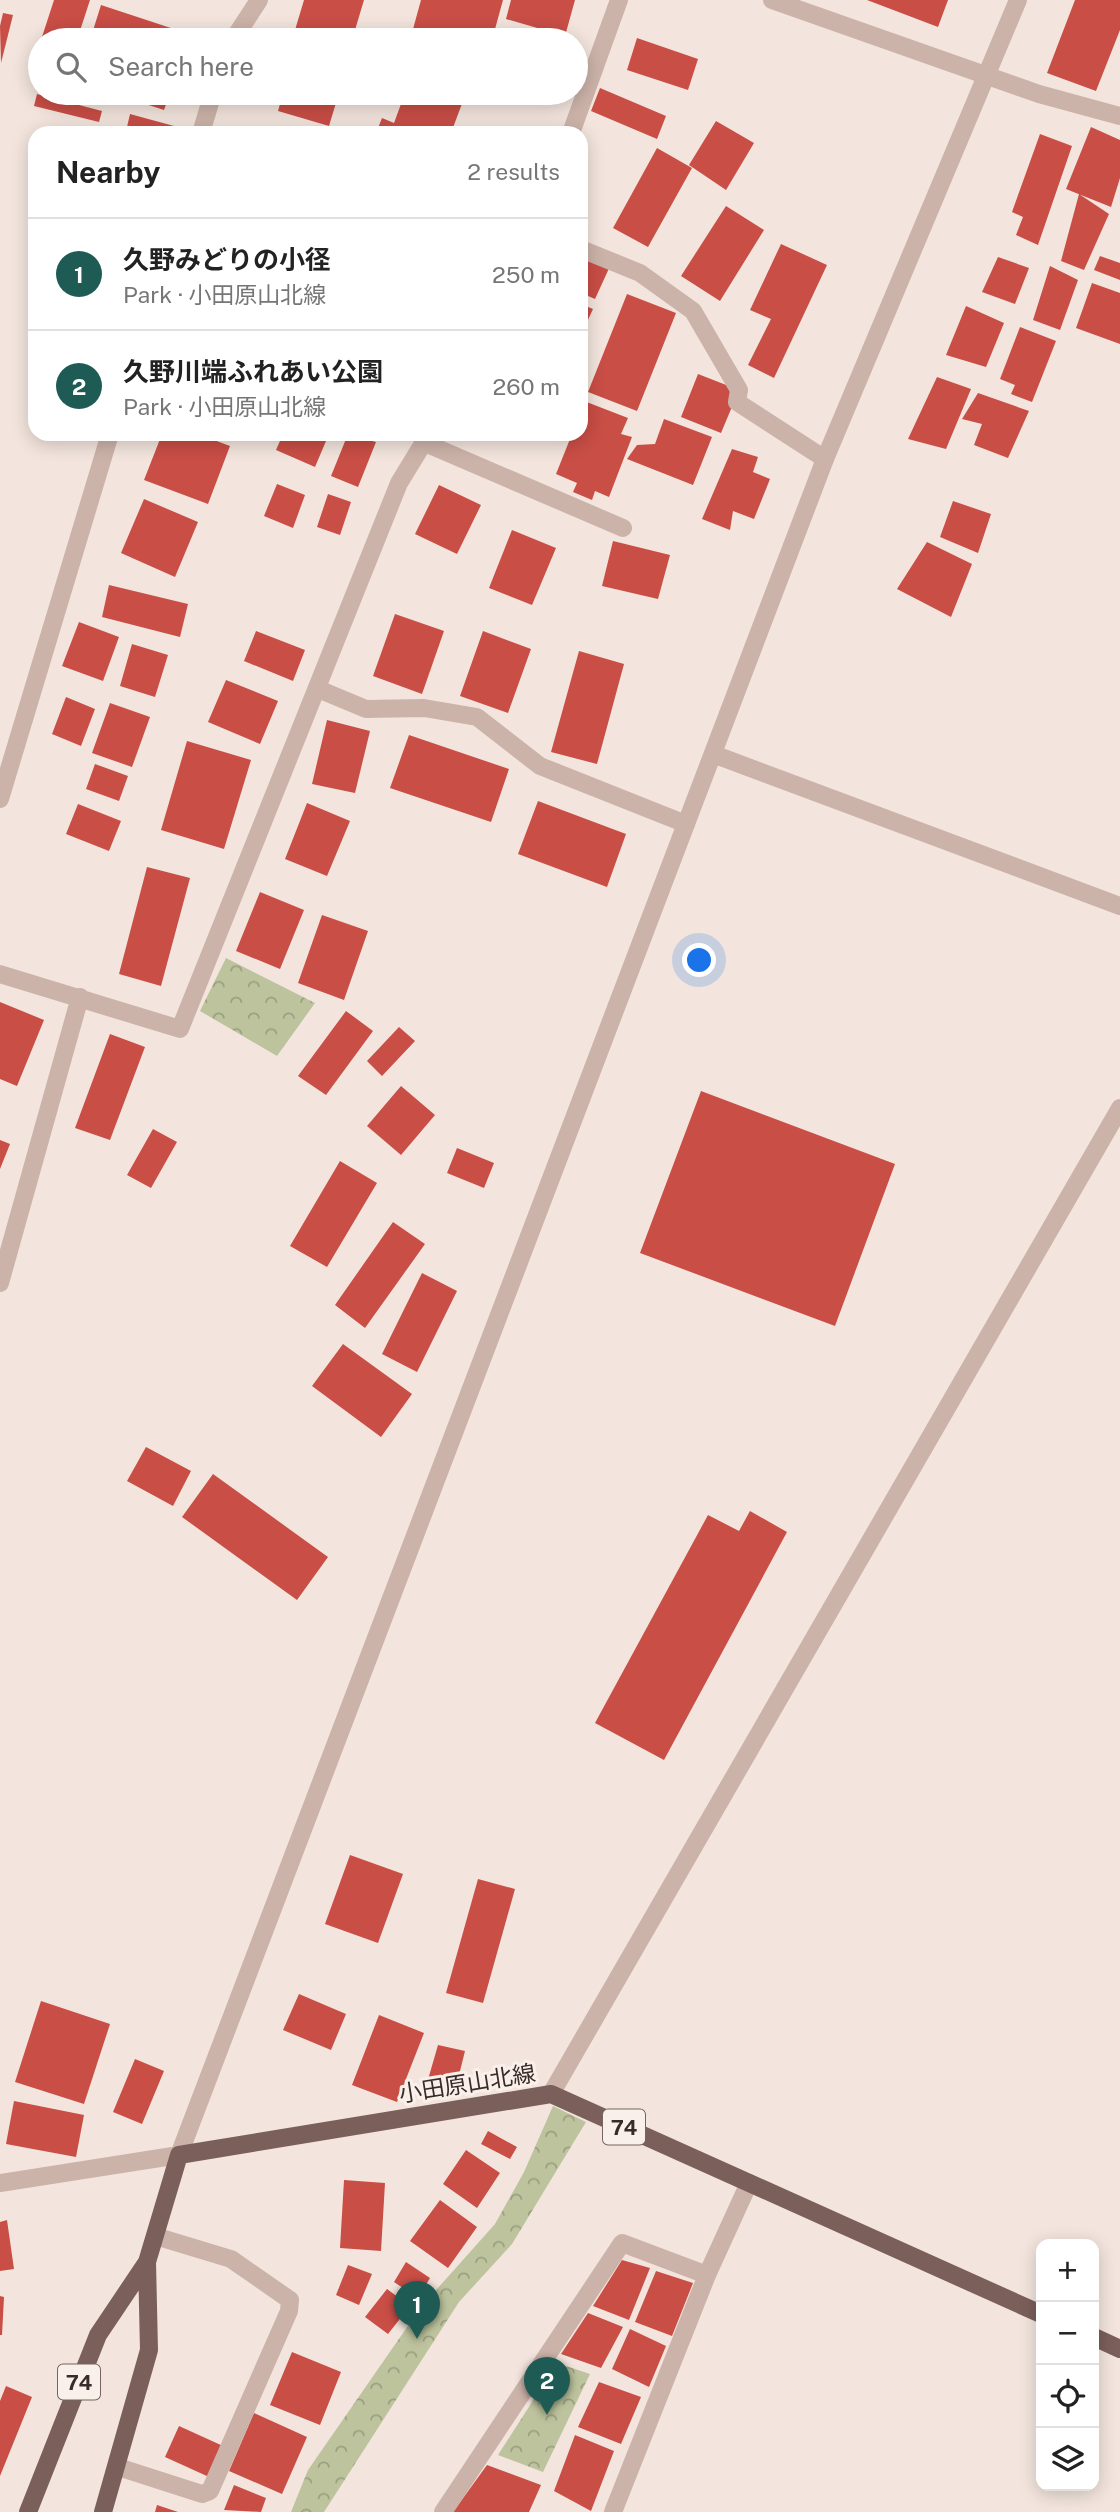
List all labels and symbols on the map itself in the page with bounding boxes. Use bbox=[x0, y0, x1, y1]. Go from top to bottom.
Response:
your location bbox=[682, 943, 716, 977]
street label: 小田原山北線 bbox=[397, 2059, 537, 2107]
road number: 74 bbox=[603, 2110, 645, 2144]
pin: 1 bbox=[394, 2281, 440, 2339]
pin: 2 bbox=[524, 2357, 570, 2415]
road number: 74 bbox=[58, 2364, 100, 2400]

